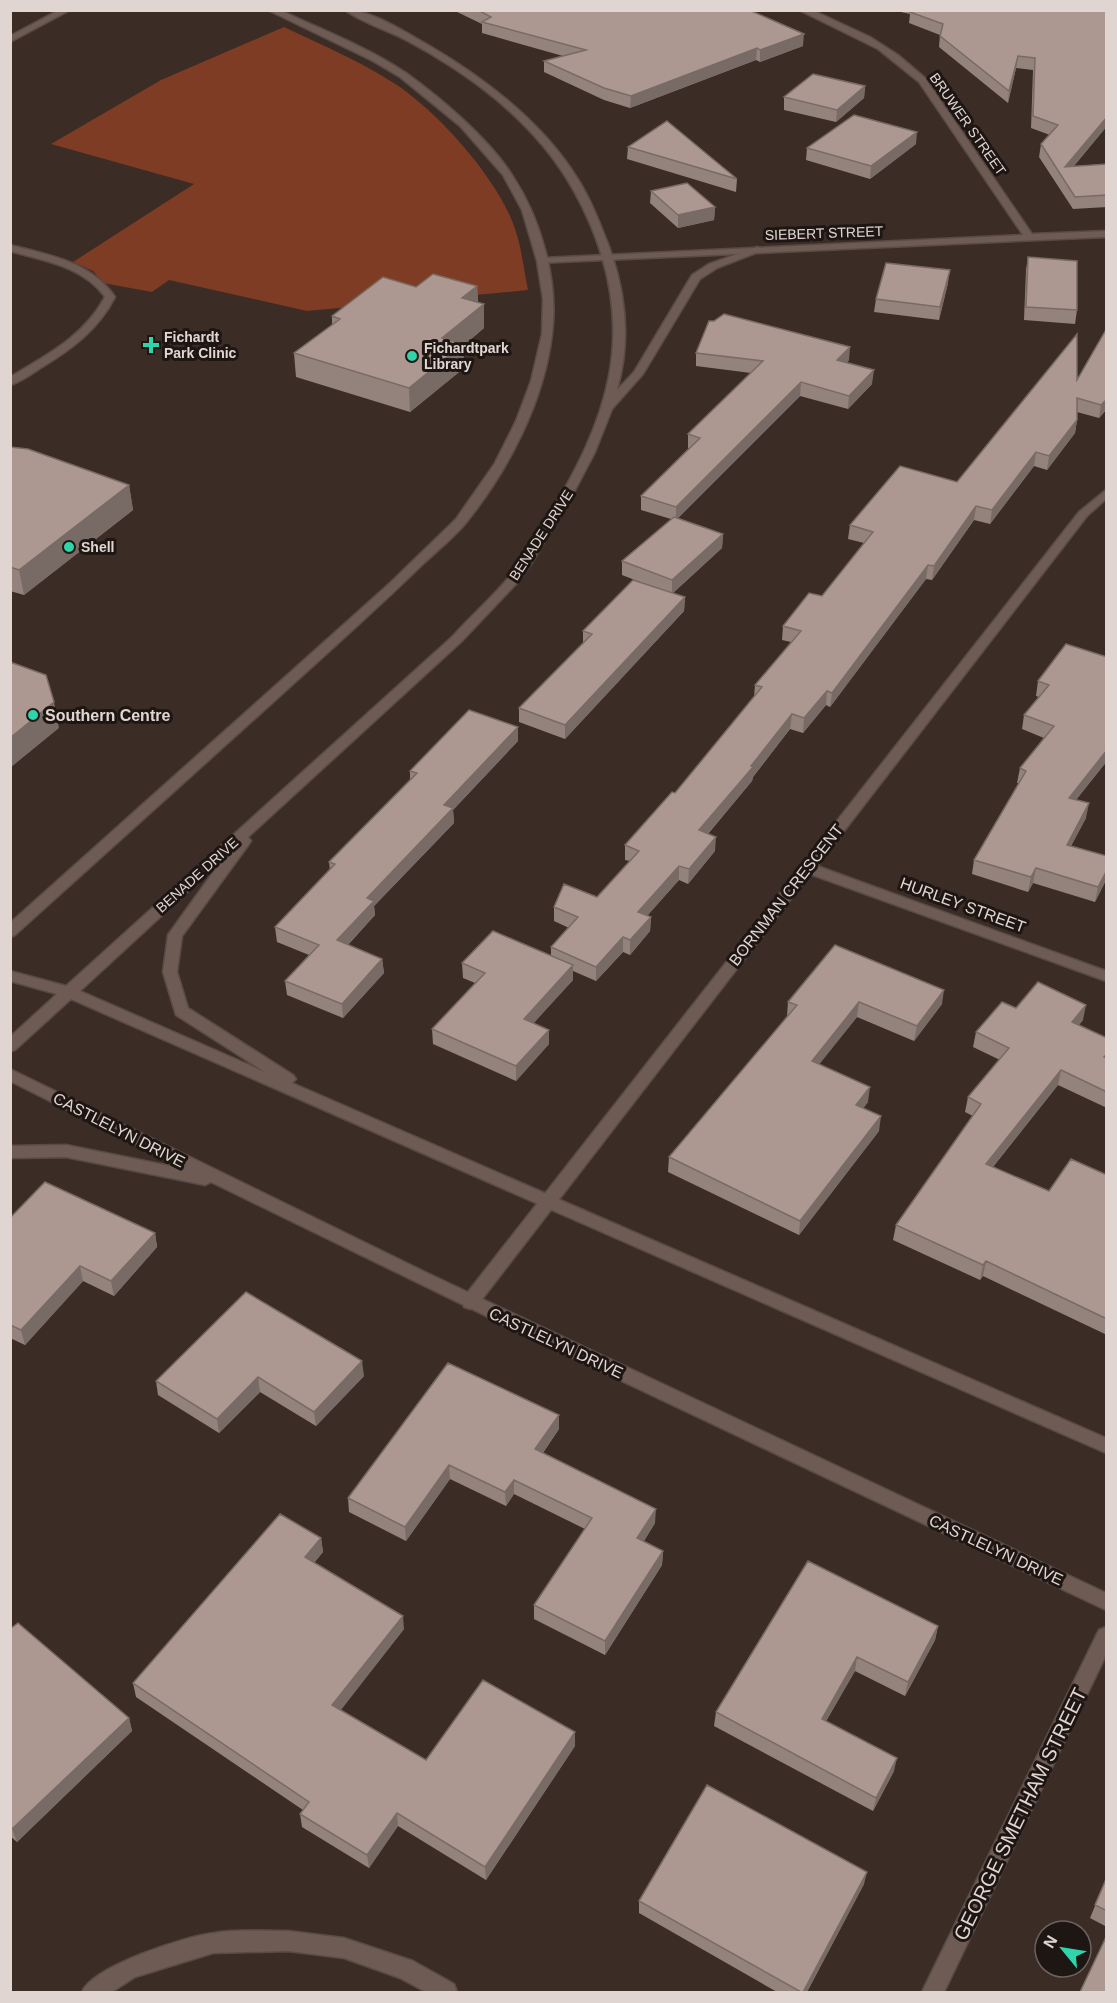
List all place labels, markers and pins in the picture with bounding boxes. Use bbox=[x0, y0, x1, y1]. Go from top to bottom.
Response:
place label: Fichardt Park Clinic bbox=[164, 329, 237, 361]
marker: Fichardt Park Clinic bbox=[142, 336, 160, 354]
place label: Fichardtpark Library bbox=[424, 340, 509, 372]
marker: Fichardtpark Library bbox=[405, 349, 419, 363]
place label: Shell bbox=[81, 539, 114, 555]
marker: Shell bbox=[62, 540, 76, 554]
place label: Southern Centre bbox=[45, 707, 170, 724]
marker: Southern Centre bbox=[26, 708, 40, 722]

